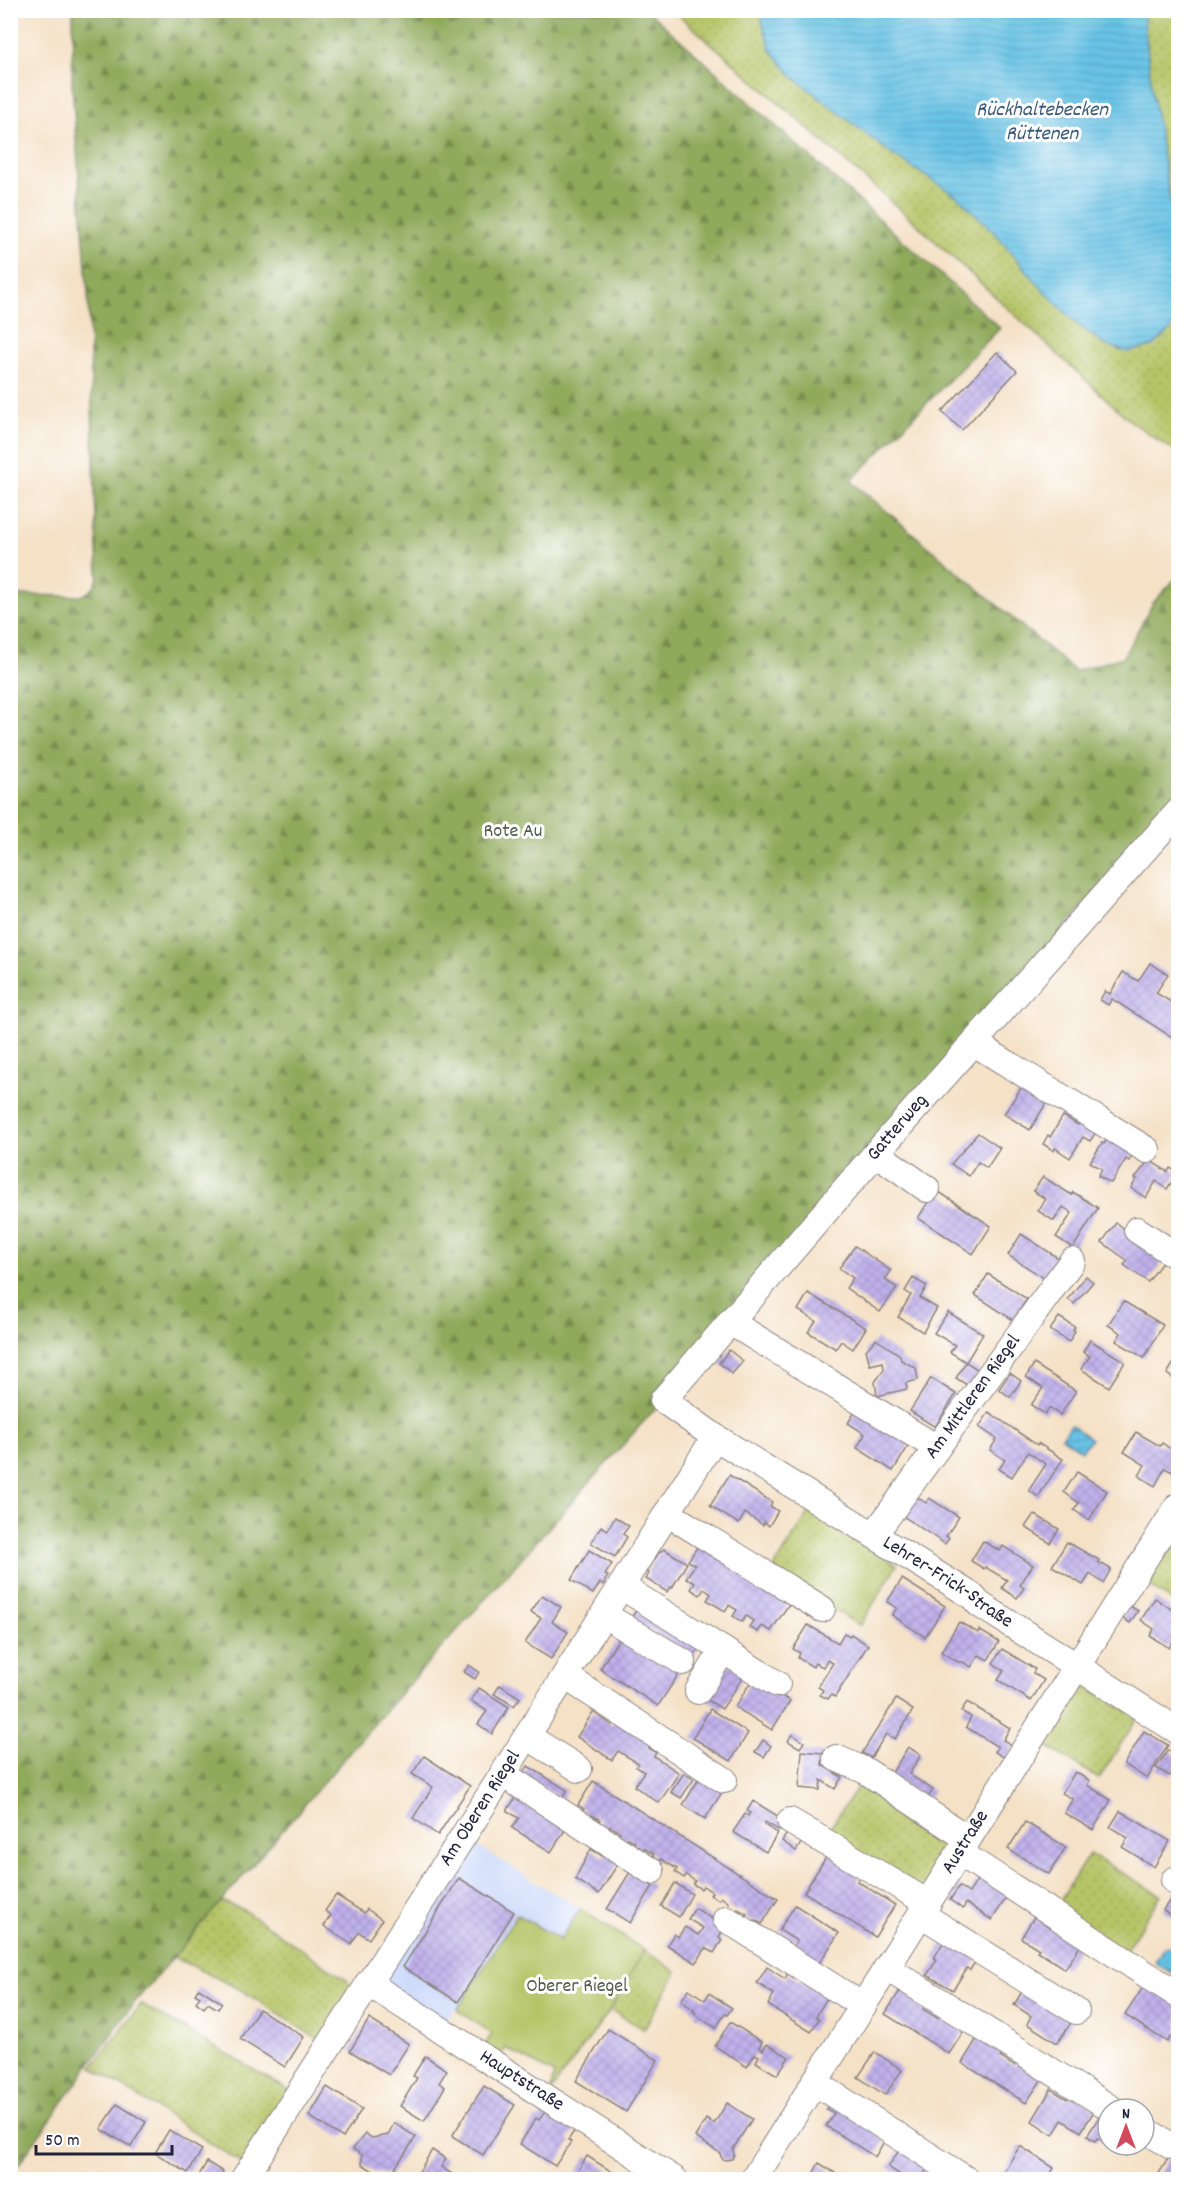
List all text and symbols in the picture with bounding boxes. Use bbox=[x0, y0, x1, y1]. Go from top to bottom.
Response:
water label: Rückhaltebecken Rüttenen bbox=[976, 96, 1109, 150]
park label: Rote Au bbox=[484, 818, 542, 846]
street label: Gatterweg bbox=[861, 1088, 935, 1168]
street label: Am Mittleren Riegel bbox=[919, 1329, 1028, 1465]
street label: Lehrer-Frick-Straße bbox=[877, 1530, 1018, 1636]
street label: Am Oberen Riegel bbox=[433, 1745, 528, 1872]
street label: Austraße bbox=[935, 1805, 997, 1880]
park label: Oberer Riegel bbox=[526, 1973, 628, 2001]
street label: Hauptstraße bbox=[473, 2044, 569, 2119]
north arrow bbox=[1096, 2097, 1156, 2157]
text: N bbox=[1122, 2103, 1130, 2126]
scale bar bbox=[36, 2118, 172, 2156]
text: 50 m bbox=[45, 2129, 80, 2154]

